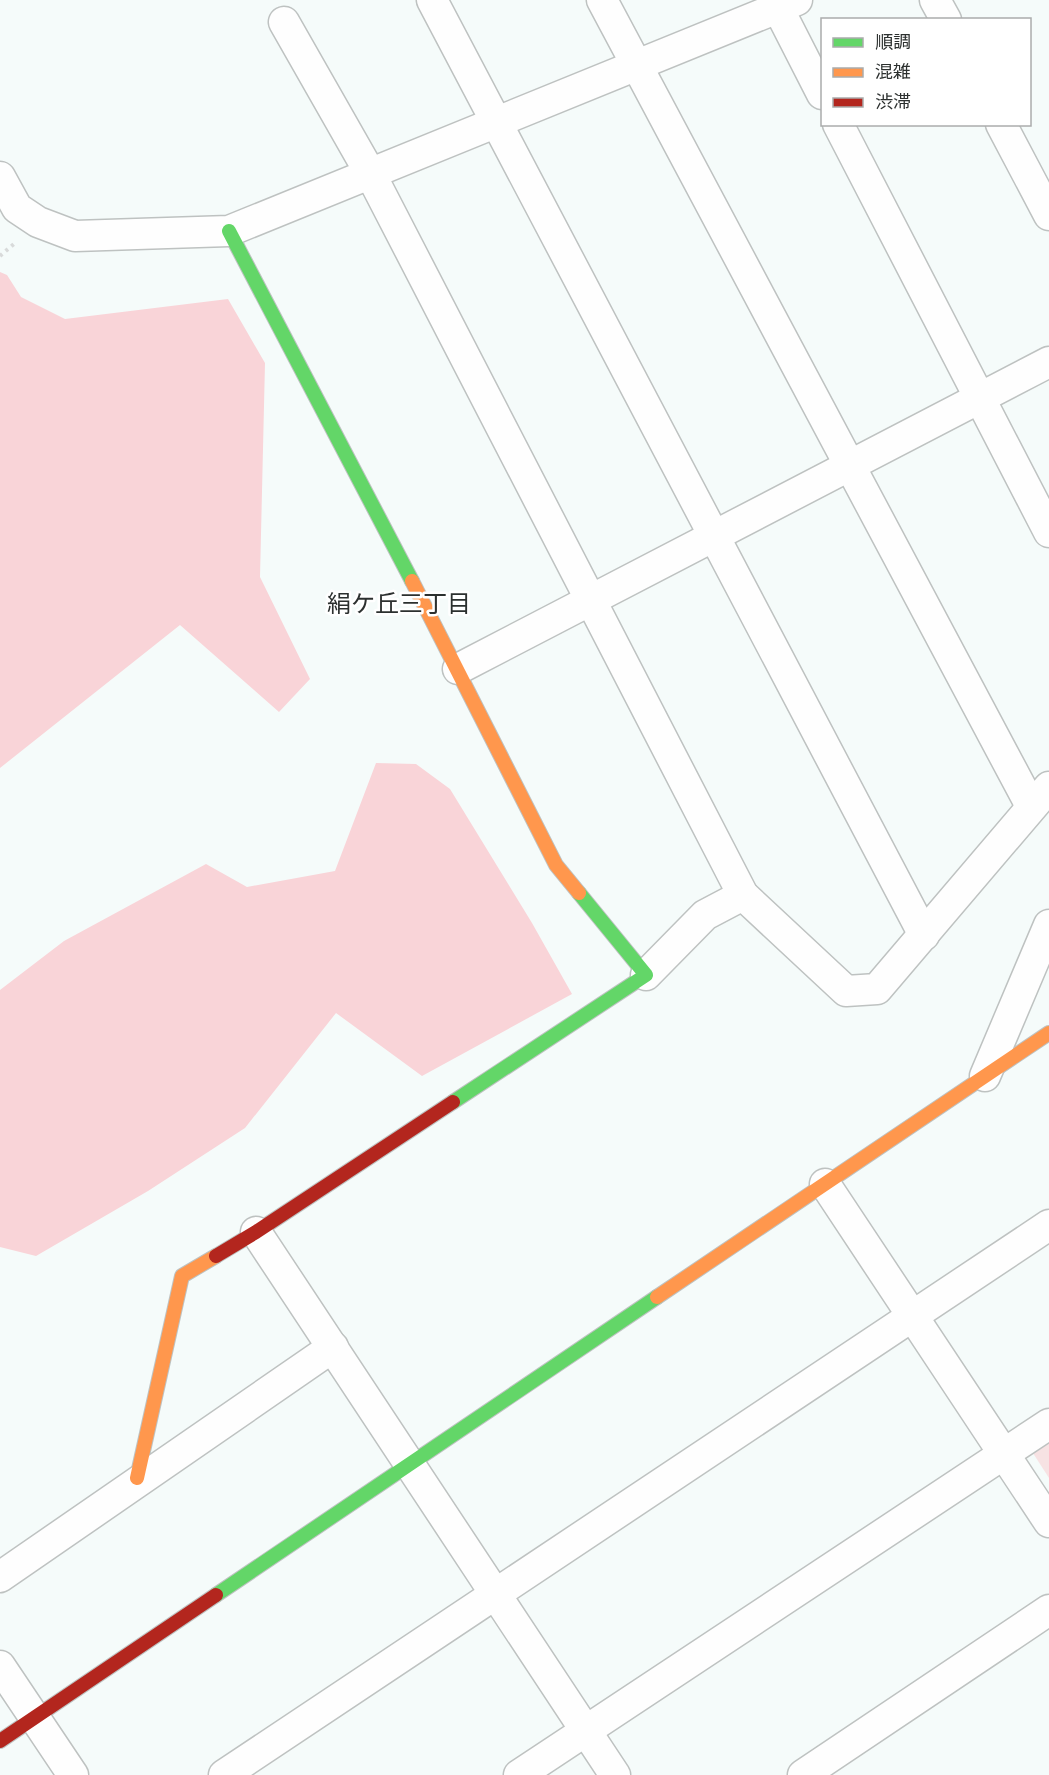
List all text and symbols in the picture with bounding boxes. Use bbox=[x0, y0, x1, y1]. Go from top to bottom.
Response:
legend bbox=[821, 18, 1031, 126]
text: 順調 bbox=[875, 32, 911, 53]
text: 混雑 bbox=[875, 62, 911, 83]
text: 渋滞 bbox=[875, 92, 911, 113]
district label: 絹ケ丘三丁目 bbox=[327, 590, 471, 619]

